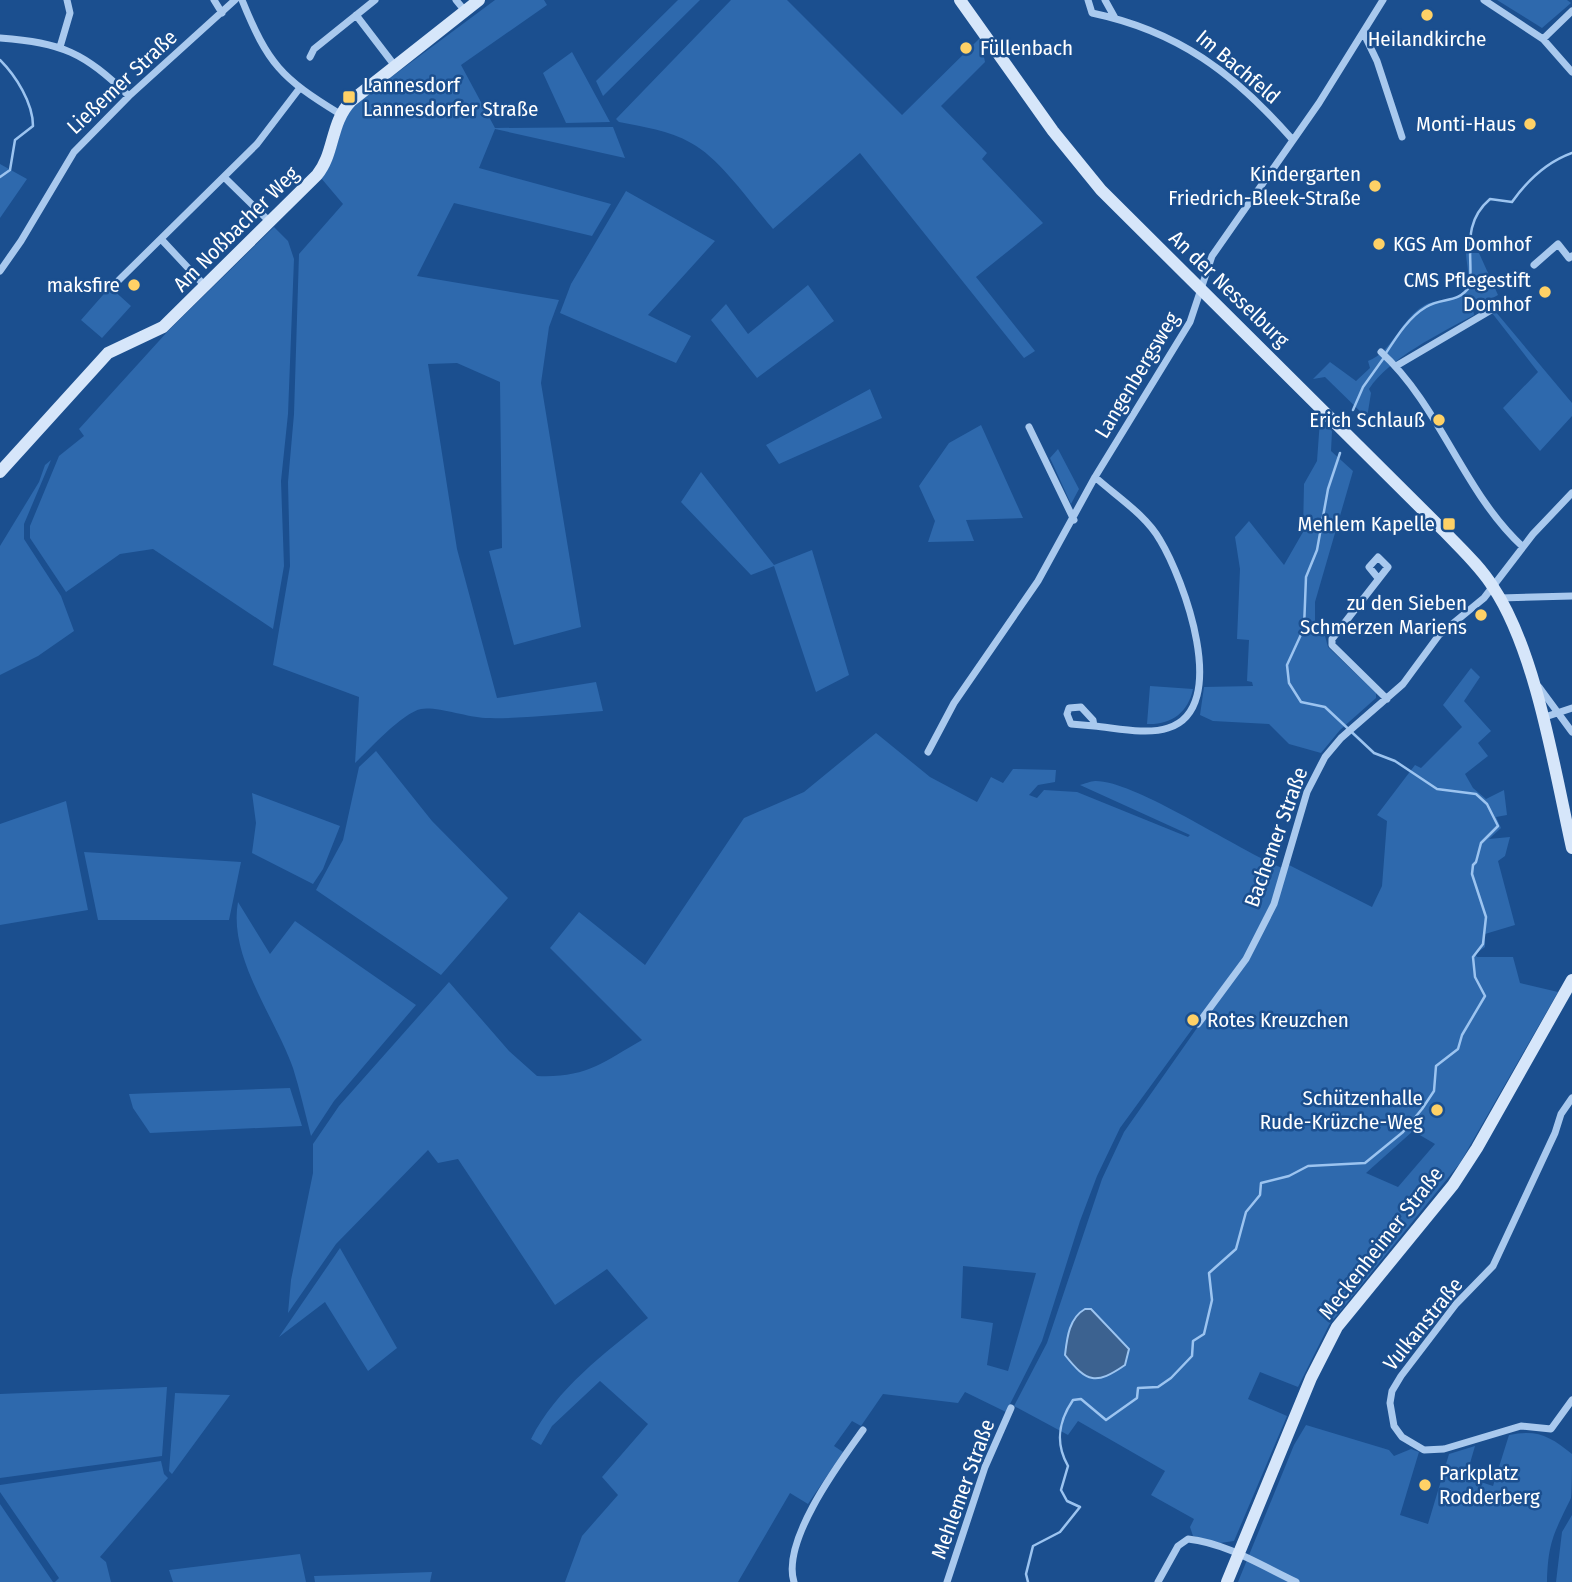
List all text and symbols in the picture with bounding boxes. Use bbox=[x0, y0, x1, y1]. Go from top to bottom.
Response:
marker: Heilandkirche bbox=[1419, 7, 1435, 23]
street label: Ließemer Straße bbox=[61, 24, 183, 140]
street label: Im Bachfeld bbox=[1191, 24, 1285, 110]
place label: Heilandkirche bbox=[1368, 26, 1486, 52]
place label: Füllenbach bbox=[980, 35, 1073, 61]
marker: Füllenbach bbox=[958, 40, 974, 56]
place label: Lannesdorf Lannesdorfer Straße bbox=[363, 72, 538, 122]
marker: Lannesdorf Lannesdorfer Straße bbox=[341, 89, 357, 105]
place label: Monti-Haus bbox=[1416, 111, 1516, 137]
marker: Monti-Haus bbox=[1522, 116, 1538, 132]
street label: Am Noßbacher Weg bbox=[168, 161, 304, 297]
place label: Kindergarten Friedrich-Bleek-Straße bbox=[1168, 161, 1361, 211]
marker: Kindergarten Friedrich-Bleek-Straße bbox=[1367, 178, 1383, 194]
street label: An der Nesselburg bbox=[1164, 225, 1295, 353]
place label: KGS Am Domhof bbox=[1393, 231, 1533, 257]
marker: KGS Am Domhof bbox=[1371, 236, 1387, 252]
place label: CMS Pflegestift Domhof bbox=[1403, 267, 1533, 317]
place label: maksfire bbox=[47, 272, 120, 298]
marker: maksfire bbox=[126, 277, 142, 293]
marker: CMS Pflegestift Domhof bbox=[1537, 284, 1553, 300]
street label: Langenbergsweg bbox=[1089, 307, 1185, 443]
place label: Erich Schlauß bbox=[1309, 407, 1425, 433]
marker: Erich Schlauß bbox=[1431, 412, 1447, 428]
place label: Mehlem Kapelle bbox=[1298, 511, 1435, 537]
marker: Mehlem Kapelle bbox=[1441, 516, 1457, 532]
place label: zu den Sieben Schmerzen Mariens bbox=[1300, 590, 1467, 640]
marker: zu den Sieben Schmerzen Mariens bbox=[1473, 607, 1489, 623]
street label: Bachemer Straße bbox=[1239, 764, 1313, 910]
place label: Rotes Kreuzchen bbox=[1207, 1007, 1349, 1033]
marker: Rotes Kreuzchen bbox=[1185, 1012, 1201, 1028]
place label: Schützenhalle Rude-Krüzche-Weg bbox=[1260, 1085, 1423, 1135]
marker: Schützenhalle Rude-Krüzche-Weg bbox=[1429, 1102, 1445, 1118]
street label: Meckenheimer Straße bbox=[1313, 1161, 1449, 1325]
street label: Vulkanstraße bbox=[1378, 1272, 1468, 1376]
street label: Mehlemer Straße bbox=[926, 1416, 1000, 1562]
place label: Parkplatz Rodderberg bbox=[1439, 1460, 1540, 1510]
marker: Parkplatz Rodderberg bbox=[1417, 1477, 1433, 1493]

